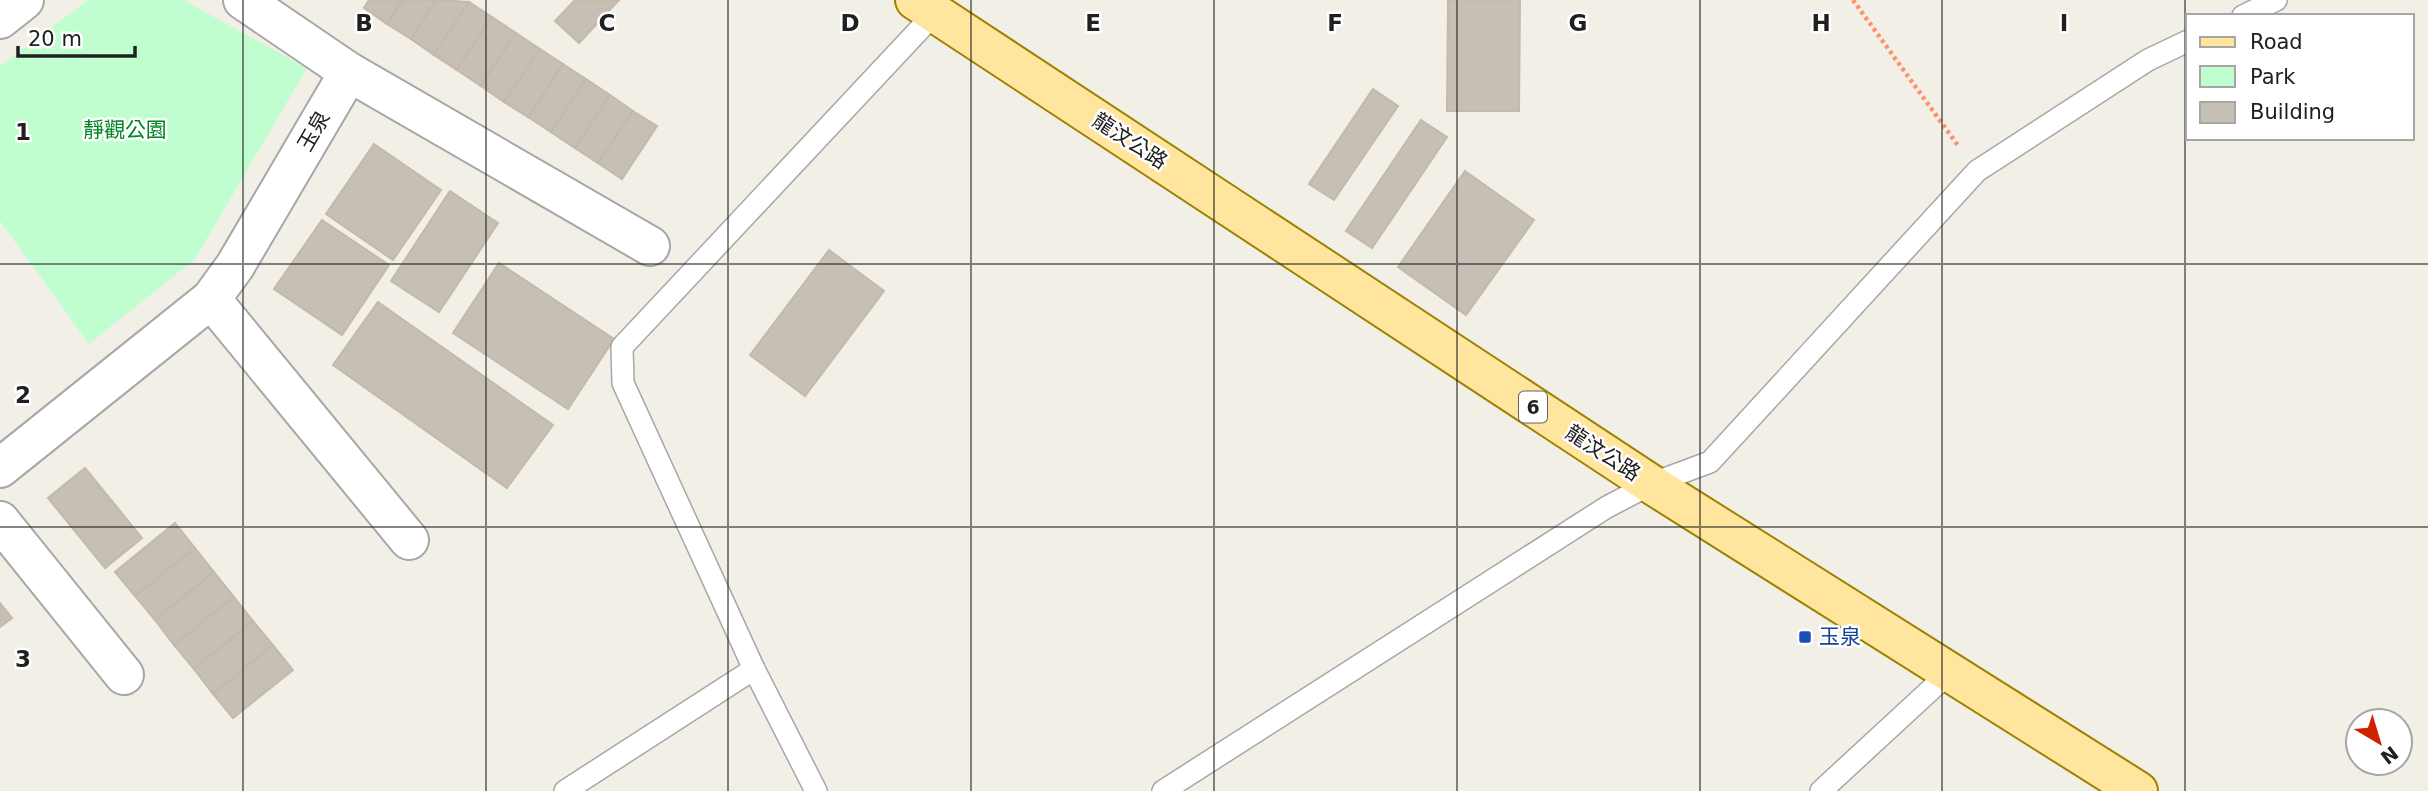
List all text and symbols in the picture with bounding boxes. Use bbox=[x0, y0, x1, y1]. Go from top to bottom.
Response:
text: B bbox=[355, 10, 373, 36]
text: C bbox=[599, 10, 615, 36]
text: D bbox=[840, 10, 860, 36]
text: E bbox=[1085, 10, 1101, 36]
text: F bbox=[1327, 10, 1343, 36]
text: G bbox=[1569, 10, 1587, 36]
text: H bbox=[1811, 10, 1831, 36]
text: I bbox=[2060, 10, 2068, 36]
scale bar bbox=[18, 14, 135, 58]
legend bbox=[2186, 14, 2414, 140]
text: 20 m bbox=[28, 27, 82, 51]
text: Road bbox=[2250, 30, 2303, 54]
text: Park bbox=[2250, 65, 2296, 89]
text: Building bbox=[2250, 100, 2335, 124]
street label: 玉泉 bbox=[293, 107, 335, 155]
street label: 龍汶公路 bbox=[1088, 108, 1172, 174]
park label: 靜觀公園 bbox=[83, 118, 167, 142]
text: 1 bbox=[15, 119, 31, 145]
text: 2 bbox=[15, 382, 31, 408]
road number: 6 bbox=[1519, 392, 1547, 422]
street label: 龍汶公路 bbox=[1561, 420, 1645, 486]
place label: 玉泉 bbox=[1819, 625, 1861, 649]
marker: 玉泉 bbox=[1797, 629, 1813, 645]
text: 3 bbox=[15, 646, 31, 672]
north arrow bbox=[2344, 707, 2414, 777]
text: N bbox=[2376, 742, 2403, 769]

